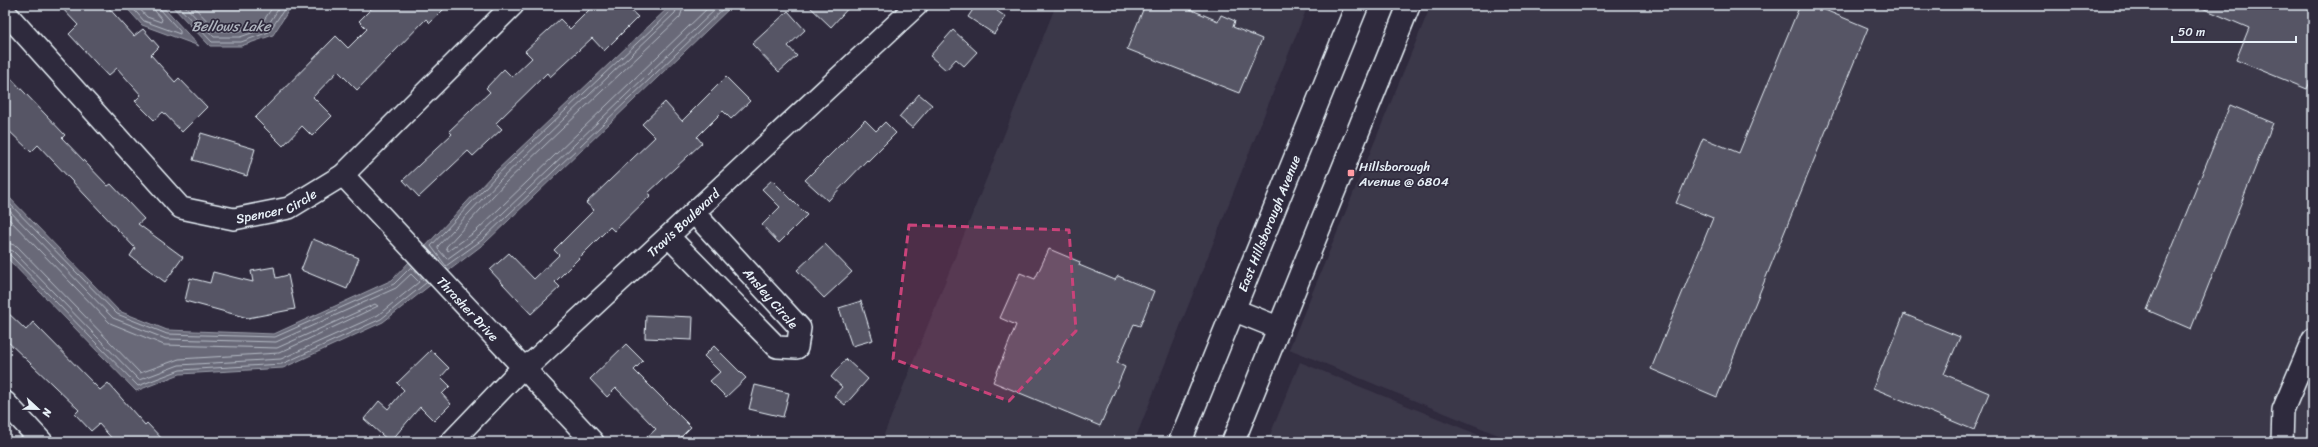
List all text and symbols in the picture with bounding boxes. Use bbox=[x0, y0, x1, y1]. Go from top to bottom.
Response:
water label: Bellows Lake bbox=[191, 14, 272, 39]
scale bar bbox=[2172, 18, 2296, 44]
text: 50 m bbox=[2178, 21, 2205, 43]
street label: East Hillsborough Avenue bbox=[1231, 151, 1307, 295]
place label: Hillsborough Avenue @ 6804 bbox=[1358, 155, 1449, 193]
marker: Hillsborough Avenue @ 6804 bbox=[1346, 168, 1356, 178]
street label: Spencer Circle bbox=[234, 182, 322, 230]
street label: Travis Boulevard bbox=[641, 182, 726, 263]
street label: Ansley Circle bbox=[737, 262, 804, 334]
street label: Thrasher Drive bbox=[431, 271, 505, 347]
north arrow bbox=[18, 389, 58, 429]
text: N bbox=[36, 405, 57, 420]

